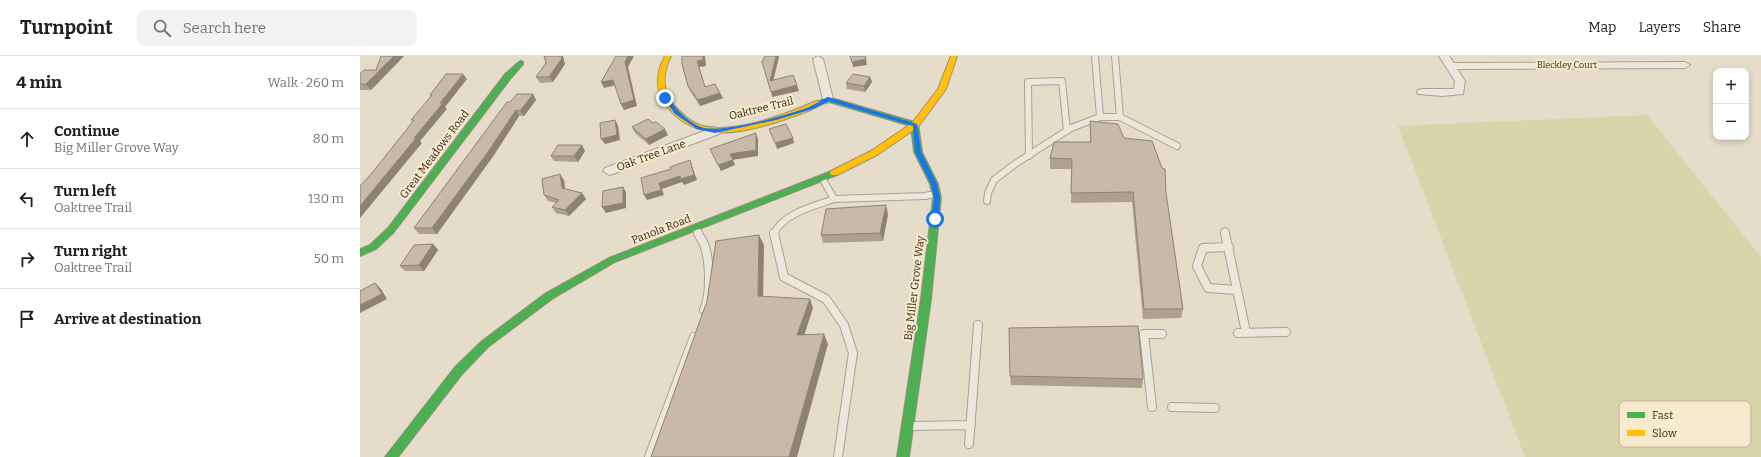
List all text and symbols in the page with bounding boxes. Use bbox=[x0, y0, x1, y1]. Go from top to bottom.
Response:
search box bbox=[137, 10, 417, 46]
text: Turnpoint bbox=[20, 16, 113, 39]
icon: search bbox=[151, 17, 173, 39]
text: Search here bbox=[183, 19, 266, 37]
text: Map bbox=[1588, 19, 1616, 36]
text: Layers bbox=[1638, 19, 1681, 36]
text: Share bbox=[1703, 19, 1741, 36]
street label: Bleckley Court bbox=[1537, 60, 1598, 70]
map controls bbox=[1713, 68, 1749, 140]
button: + bbox=[1713, 68, 1749, 104]
text: 4 min bbox=[16, 72, 62, 93]
text: Walk · 260 m bbox=[268, 75, 344, 90]
route end bbox=[656, 89, 674, 107]
street label: Oaktree Trail bbox=[728, 94, 795, 123]
button: − bbox=[1713, 104, 1749, 140]
street label: Great Meadows Road bbox=[397, 107, 472, 201]
text: Continue bbox=[54, 122, 120, 140]
icon: ahead bbox=[16, 128, 38, 150]
text: 80 m bbox=[313, 131, 344, 146]
street label: Oak Tree Lane bbox=[615, 137, 687, 174]
text: Big Miller Grove Way bbox=[54, 140, 179, 155]
text: Turn left bbox=[54, 182, 116, 200]
icon: left bbox=[16, 188, 38, 210]
text: 130 m bbox=[308, 191, 344, 206]
text: Oaktree Trail bbox=[54, 200, 132, 215]
route start bbox=[926, 210, 944, 228]
street label: Panola Road bbox=[630, 212, 693, 247]
street label: Big Miller Grove Way bbox=[902, 235, 927, 341]
text: Turn right bbox=[54, 242, 127, 260]
icon: right bbox=[16, 248, 38, 270]
text: 50 m bbox=[314, 251, 344, 266]
text: Oaktree Trail bbox=[54, 260, 132, 275]
icon: arrive bbox=[16, 308, 38, 330]
text: Arrive at destination bbox=[54, 310, 201, 328]
legend bbox=[1619, 401, 1751, 447]
text: Fast bbox=[1652, 409, 1673, 422]
text: Slow bbox=[1652, 427, 1677, 440]

